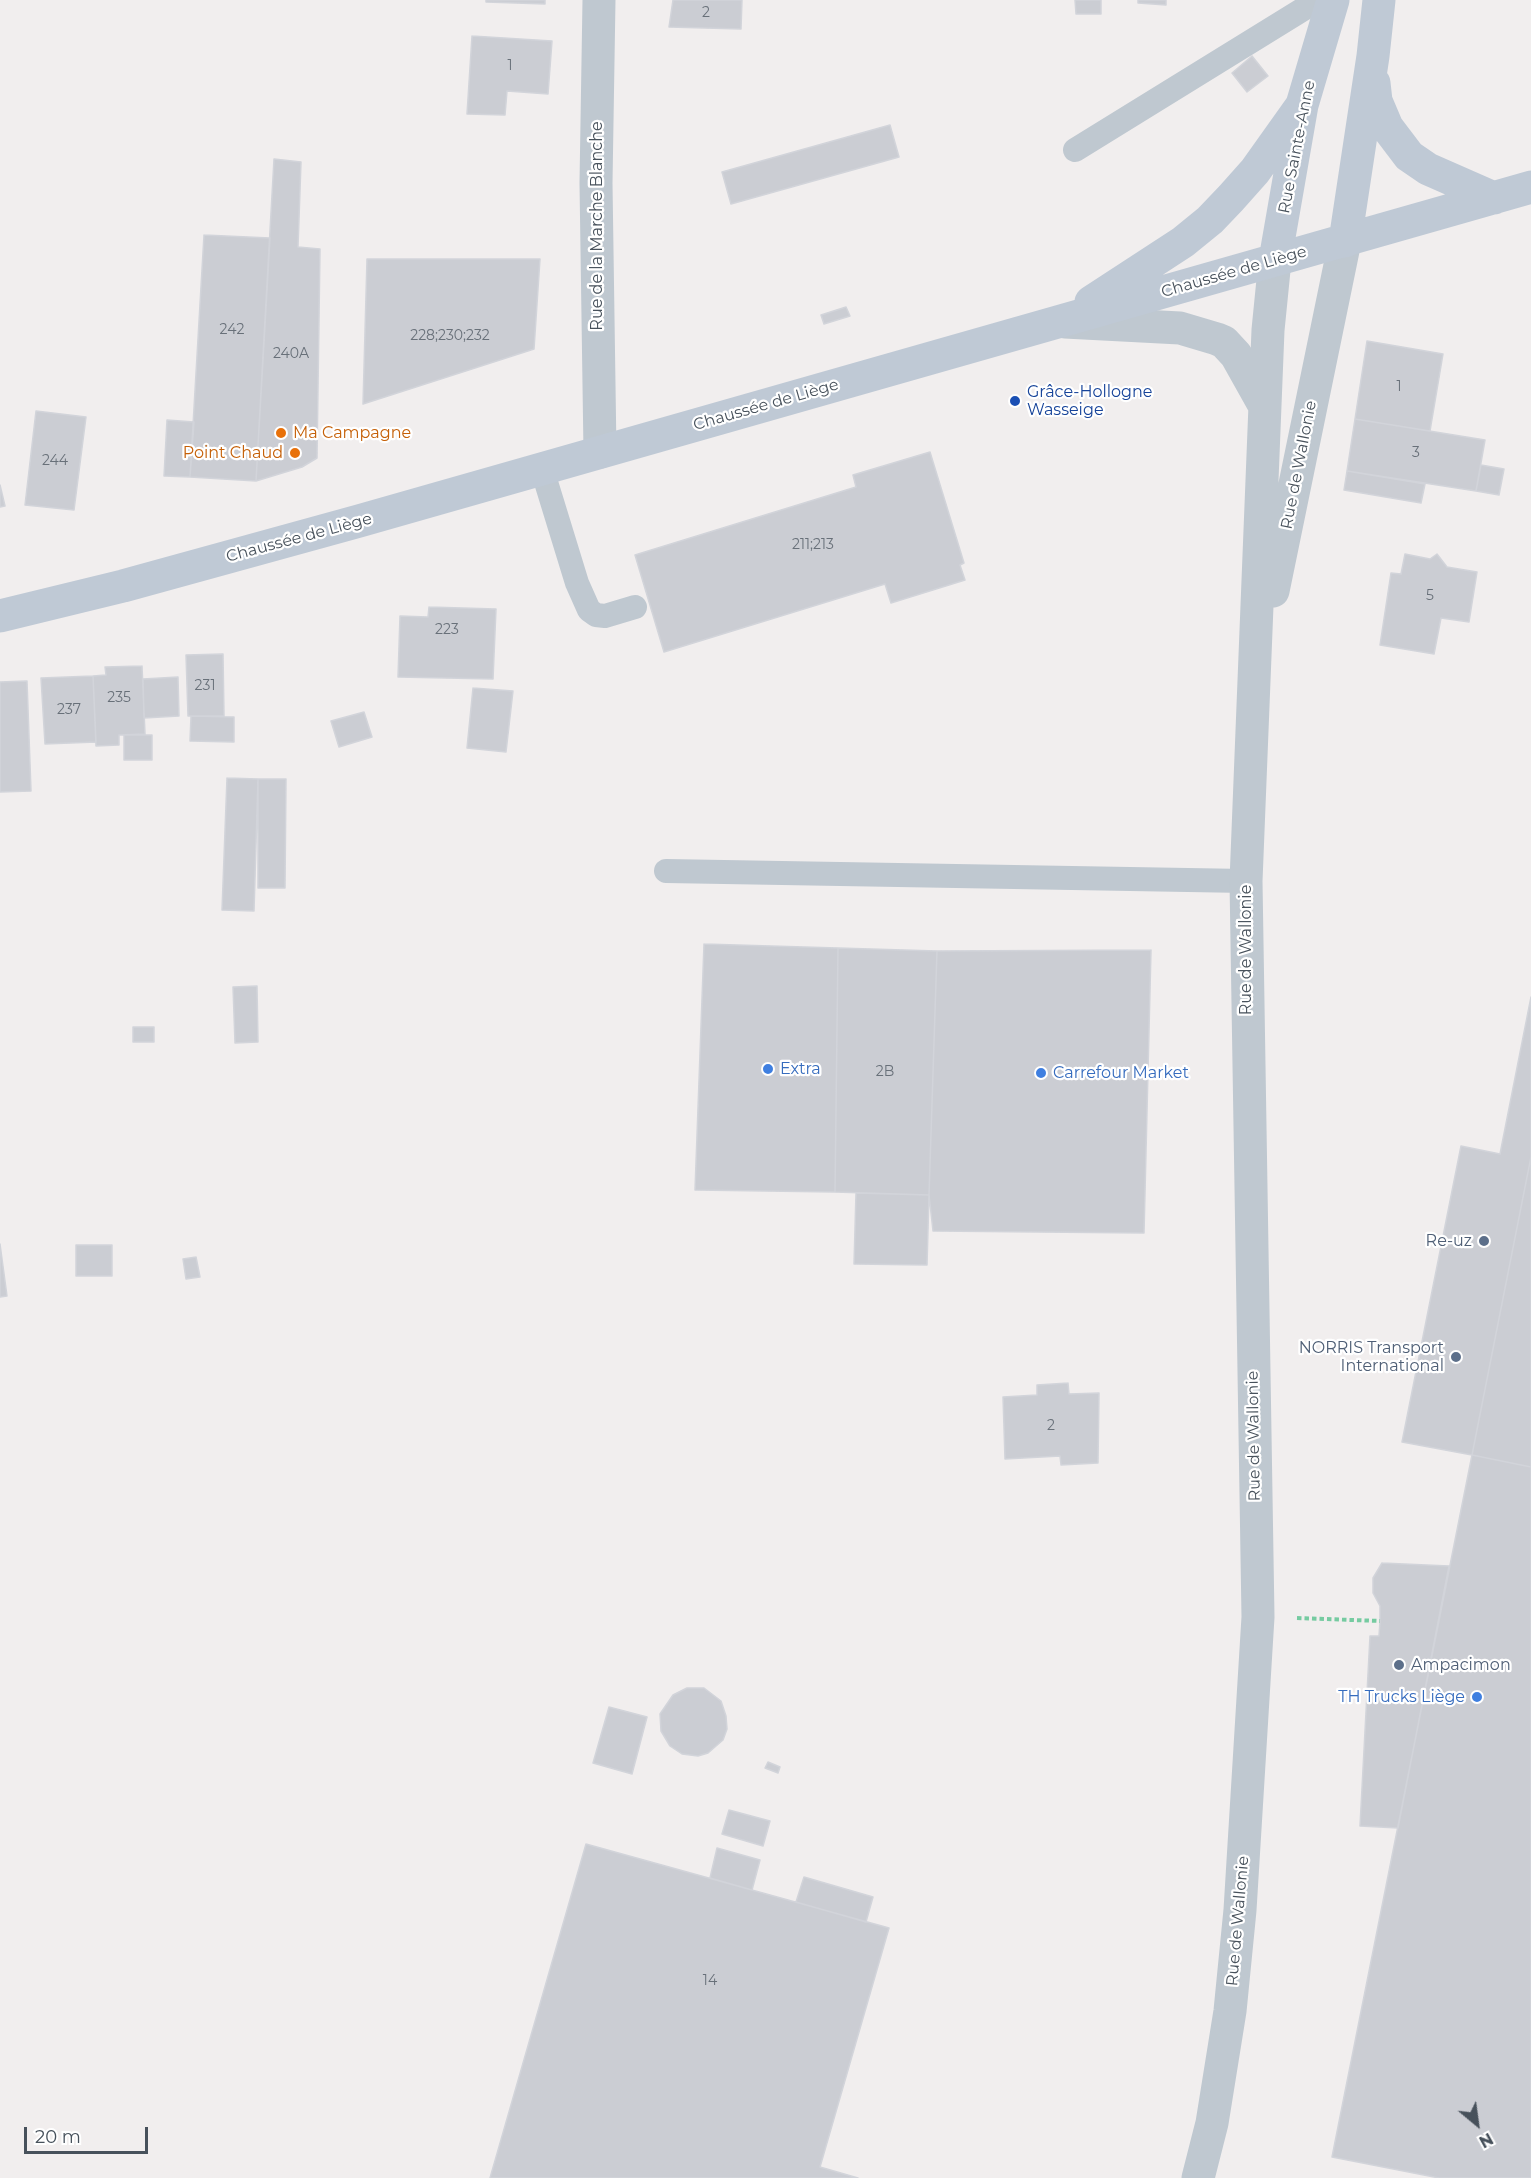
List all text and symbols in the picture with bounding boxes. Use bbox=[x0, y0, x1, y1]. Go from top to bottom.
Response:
house number: 2 bbox=[702, 5, 710, 21]
house number: 1 bbox=[507, 58, 513, 74]
street label: Rue Sainte-Anne bbox=[1275, 79, 1319, 215]
street label: Rue de la Marche Blanche bbox=[587, 121, 607, 331]
street label: Chaussée de Liège bbox=[1159, 242, 1309, 302]
house number: 242 bbox=[220, 322, 244, 338]
house number: 228;230;232 bbox=[410, 328, 490, 344]
house number: 240A bbox=[273, 346, 309, 362]
street label: Chaussée de Liège bbox=[691, 375, 841, 435]
house number: 1 bbox=[1396, 379, 1402, 395]
place label: Grâce-Hollogne Wasseige bbox=[1027, 382, 1152, 420]
marker: Grâce-Hollogne Wasseige bbox=[1008, 394, 1022, 408]
street label: Rue de Wallonie bbox=[1277, 399, 1321, 531]
place label: Ma Campagne bbox=[293, 423, 411, 443]
marker: Ma Campagne bbox=[274, 426, 288, 440]
place label: Point Chaud bbox=[183, 443, 283, 463]
house number: 3 bbox=[1412, 445, 1420, 461]
marker: Point Chaud bbox=[288, 446, 302, 460]
house number: 244 bbox=[42, 453, 68, 469]
street label: Chaussée de Liège bbox=[224, 509, 374, 567]
house number: 211;213 bbox=[792, 537, 834, 553]
house number: 5 bbox=[1426, 588, 1434, 604]
house number: 223 bbox=[435, 622, 459, 638]
house number: 231 bbox=[195, 678, 215, 694]
house number: 235 bbox=[107, 690, 131, 706]
house number: 237 bbox=[57, 702, 81, 718]
street label: Rue de Wallonie bbox=[1236, 885, 1256, 1015]
place label: Extra bbox=[780, 1059, 821, 1079]
marker: Extra bbox=[761, 1062, 775, 1076]
place label: Carrefour Market bbox=[1053, 1063, 1189, 1083]
house number: 2B bbox=[876, 1064, 894, 1080]
marker: Carrefour Market bbox=[1034, 1066, 1048, 1080]
place label: Re-uz bbox=[1426, 1231, 1472, 1251]
marker: Re-uz bbox=[1477, 1234, 1491, 1248]
place label: NORRIS Transport International bbox=[1299, 1338, 1444, 1376]
marker: NORRIS Transport International bbox=[1449, 1350, 1463, 1364]
street label: Rue de Wallonie bbox=[1243, 1371, 1265, 1501]
house number: 2 bbox=[1047, 1418, 1055, 1434]
place label: Ampacimon bbox=[1411, 1655, 1511, 1675]
marker: Ampacimon bbox=[1392, 1658, 1406, 1672]
place label: TH Trucks Liège bbox=[1338, 1687, 1465, 1707]
marker: TH Trucks Liège bbox=[1470, 1690, 1484, 1704]
street label: Rue de Wallonie bbox=[1223, 1855, 1253, 1987]
house number: 14 bbox=[703, 1973, 717, 1989]
north arrow bbox=[1447, 2094, 1507, 2154]
scale bar bbox=[27, 2115, 152, 2153]
text: 20 m bbox=[35, 2126, 81, 2148]
text: N bbox=[1476, 2129, 1496, 2152]

